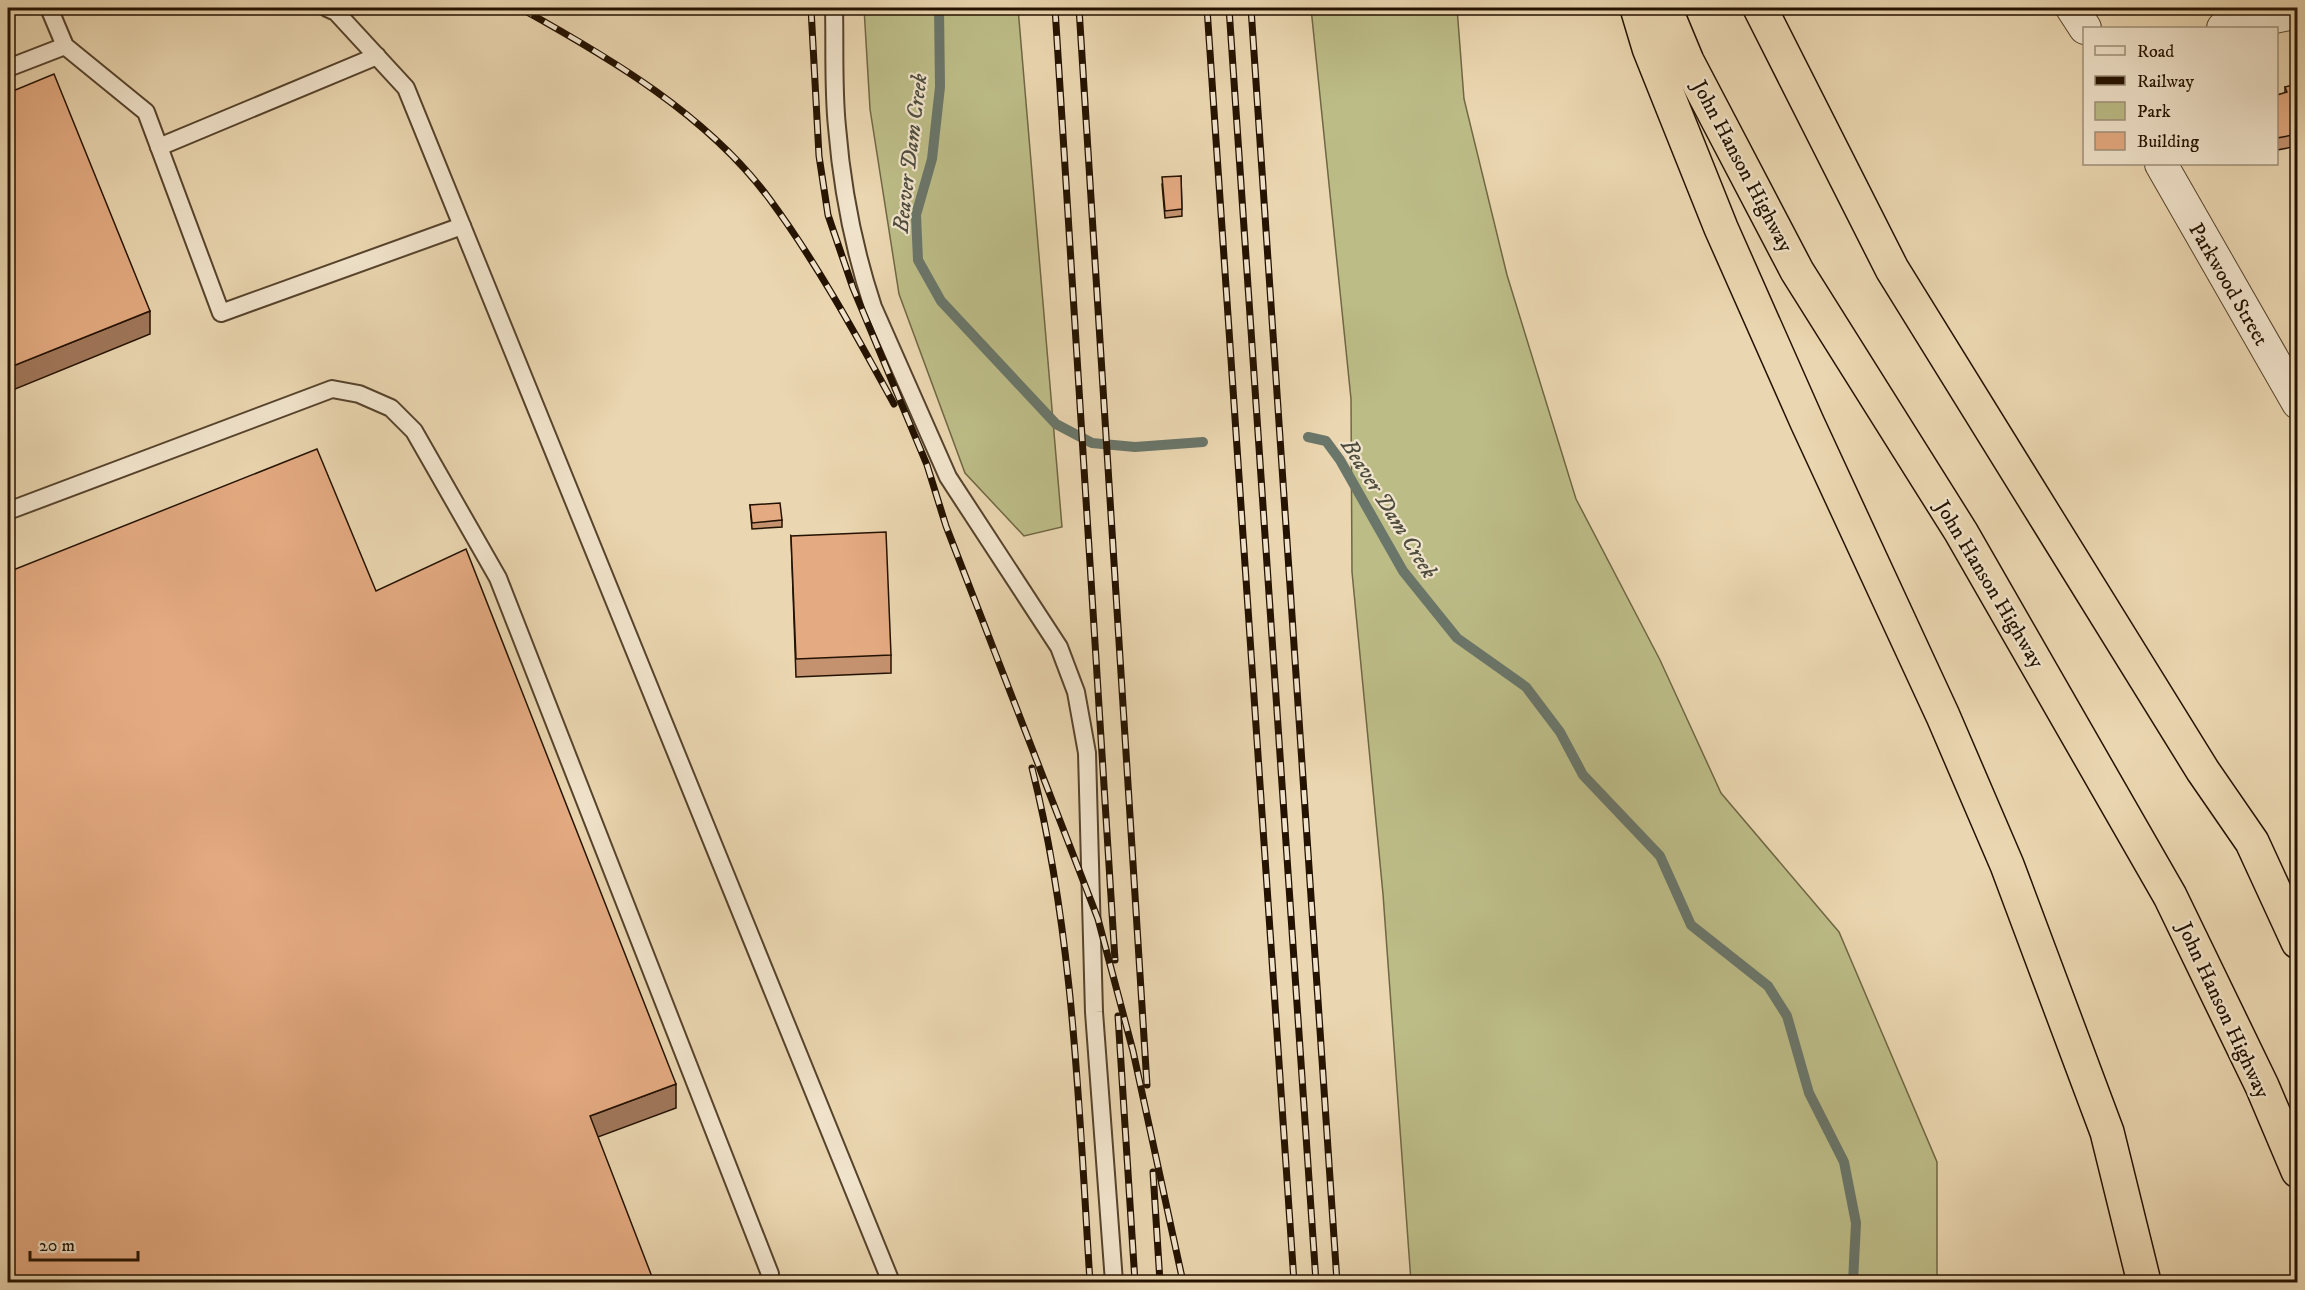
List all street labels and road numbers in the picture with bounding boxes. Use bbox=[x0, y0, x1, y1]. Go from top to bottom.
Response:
street label: John Hanson Highway bbox=[1685, 74, 1799, 258]
street label: Parkwood Street bbox=[2182, 218, 2274, 351]
street label: John Hanson Highway bbox=[1928, 494, 2050, 674]
street label: John Hanson Highway bbox=[2170, 916, 2276, 1103]

